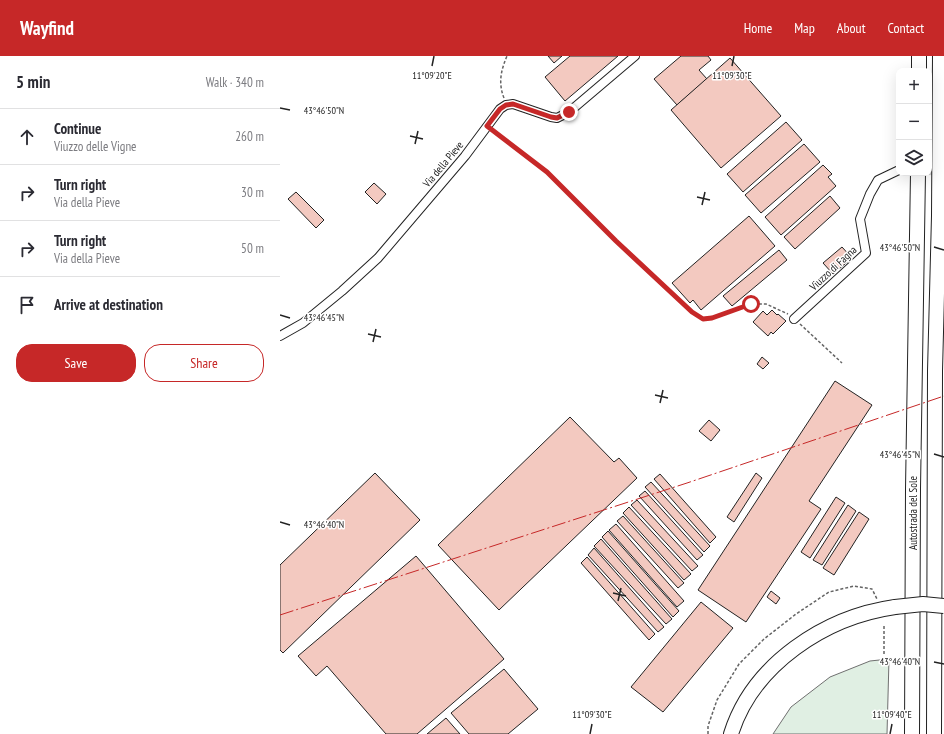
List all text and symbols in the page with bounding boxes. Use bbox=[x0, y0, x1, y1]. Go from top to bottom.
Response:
text: Wayfind bbox=[20, 16, 74, 40]
text: Home bbox=[744, 19, 772, 37]
text: Map bbox=[794, 19, 815, 37]
text: About bbox=[837, 19, 866, 37]
text: Contact bbox=[888, 19, 924, 37]
map controls bbox=[896, 68, 932, 176]
button: + bbox=[896, 68, 932, 104]
text: 11°09'20"E bbox=[412, 69, 452, 82]
text: 11°09'30"E bbox=[712, 69, 752, 82]
text: 5 min bbox=[16, 71, 50, 93]
text: Walk · 340 m bbox=[206, 74, 264, 91]
route end bbox=[560, 103, 578, 121]
text: 43°46'50"N bbox=[304, 104, 344, 117]
button: − bbox=[896, 104, 932, 140]
text: Continue bbox=[54, 119, 101, 138]
icon: ahead bbox=[16, 126, 38, 148]
text: 260 m bbox=[235, 128, 264, 145]
text: Viuzzo delle Vigne bbox=[54, 138, 136, 155]
street label: Via della Pieve bbox=[419, 138, 467, 191]
button: layers bbox=[896, 140, 932, 176]
text: Turn right bbox=[54, 175, 106, 194]
icon: right bbox=[16, 182, 38, 204]
text: 30 m bbox=[241, 184, 264, 201]
text: Via della Pieve bbox=[54, 194, 120, 211]
text: Turn right bbox=[54, 231, 106, 250]
icon: right bbox=[16, 238, 38, 260]
text: 50 m bbox=[241, 240, 264, 257]
text: 43°46'50"N bbox=[880, 241, 920, 254]
street label: Viuzzo di Fagna bbox=[806, 243, 860, 294]
text: Via della Pieve bbox=[54, 250, 120, 267]
icon: arrive bbox=[16, 294, 38, 316]
text: Arrive at destination bbox=[54, 295, 163, 314]
route start bbox=[742, 295, 760, 313]
text: 43°46'45"N bbox=[304, 311, 344, 324]
button: Save bbox=[16, 344, 136, 382]
button: Share bbox=[144, 344, 264, 382]
text: 43°46'45"N bbox=[880, 448, 920, 461]
street label: Autostrada del Sole bbox=[906, 476, 920, 550]
text: 43°46'40"N bbox=[304, 518, 344, 531]
text: 43°46'40"N bbox=[880, 655, 920, 668]
text: 11°09'30"E bbox=[572, 708, 612, 721]
text: 11°09'40"E bbox=[872, 708, 912, 721]

